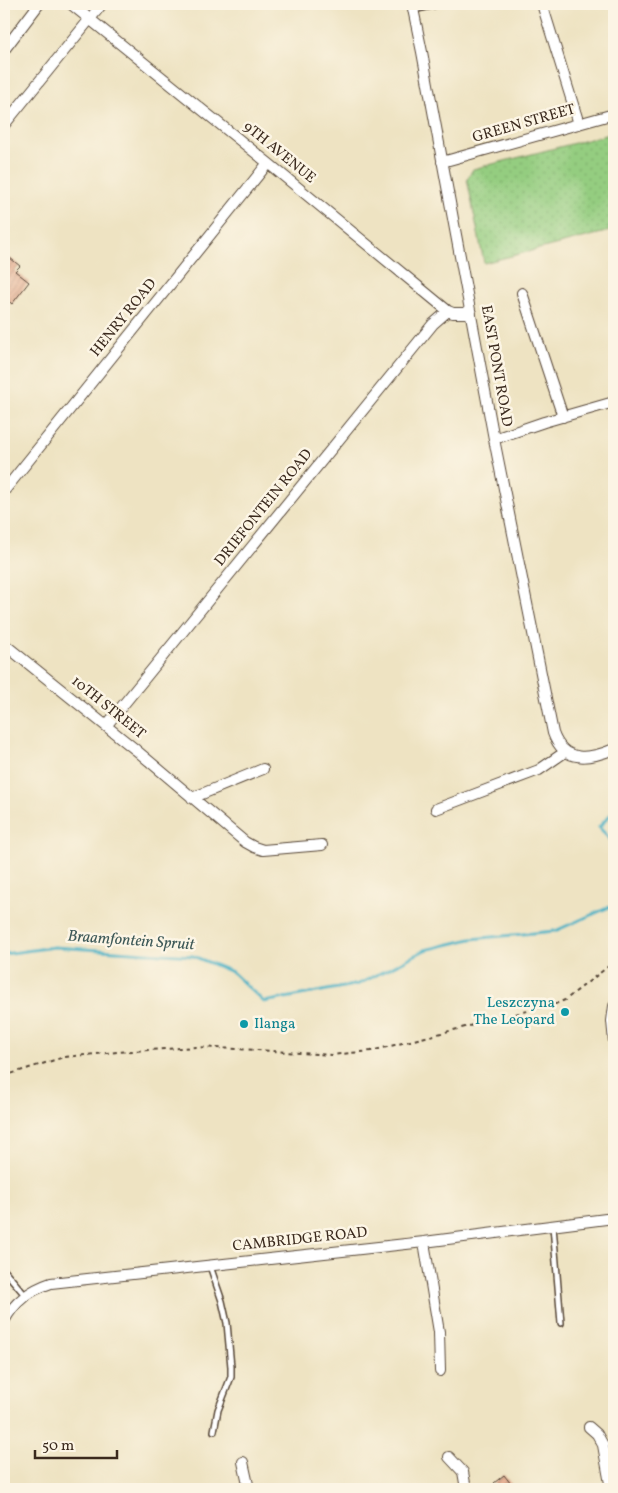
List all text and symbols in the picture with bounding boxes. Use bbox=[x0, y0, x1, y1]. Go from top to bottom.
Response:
street label: GREEN STREET bbox=[470, 99, 578, 149]
street label: 9TH AVENUE bbox=[238, 117, 320, 189]
street label: HENRY ROAD bbox=[86, 274, 162, 362]
street label: EAST PONT ROAD bbox=[475, 304, 517, 428]
street label: DRIEFONTEIN ROAD bbox=[210, 445, 318, 571]
street label: 10TH STREET bbox=[66, 671, 150, 745]
water label: Braamfontein Spruit bbox=[67, 926, 196, 956]
place label: Leszczyna The Leopard bbox=[473, 993, 555, 1031]
marker: Leszczyna The Leopard bbox=[559, 1006, 571, 1018]
place label: Ilanga bbox=[254, 1014, 295, 1035]
marker: Ilanga bbox=[238, 1018, 250, 1030]
street label: CAMBRIDGE ROAD bbox=[232, 1222, 368, 1258]
scale bar bbox=[35, 1428, 118, 1460]
text: 50 m bbox=[42, 1436, 74, 1457]

